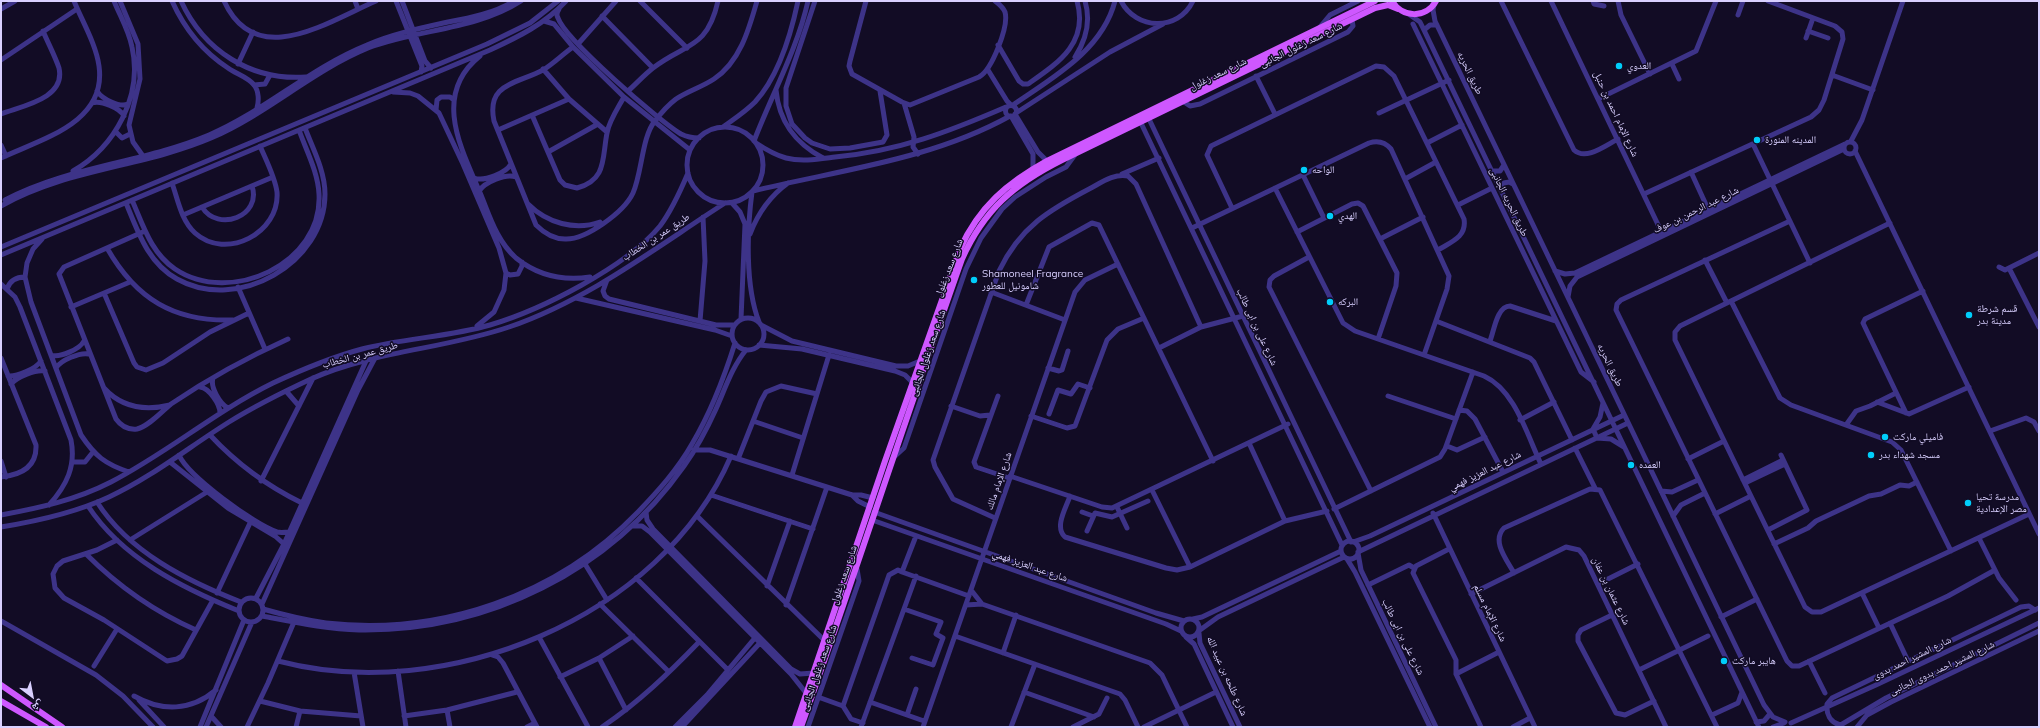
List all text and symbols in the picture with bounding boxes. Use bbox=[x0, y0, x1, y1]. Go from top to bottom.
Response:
street label: شارع سعد زغلول الجانبى bbox=[1258, 20, 1344, 70]
street label: طريق الحريه bbox=[1454, 50, 1486, 96]
street label: شارع سعد زغلول bbox=[1188, 55, 1248, 93]
place label: العدوي bbox=[1627, 60, 1651, 72]
marker: العدوي bbox=[1614, 61, 1624, 71]
street label: شارع الإمام احمد بن حنبل bbox=[1591, 69, 1641, 159]
place label: المدينه المنورة bbox=[1765, 134, 1816, 146]
marker: المدينه المنورة bbox=[1752, 135, 1762, 145]
place label: الواحه bbox=[1312, 164, 1334, 176]
marker: الواحه bbox=[1299, 165, 1309, 175]
street label: طريق الحريه الجانبى bbox=[1487, 166, 1531, 238]
street label: شارع عبد الرحمن بن عوف bbox=[1651, 184, 1741, 236]
place label: الهدي bbox=[1338, 210, 1357, 222]
street label: طريق عمر بن الخطاب bbox=[620, 211, 692, 263]
marker: الهدي bbox=[1325, 211, 1335, 221]
street label: شارع سعد زغلول bbox=[932, 237, 966, 299]
place label: Shamoneel Fragrance شامونيل للعطور bbox=[982, 268, 1083, 292]
marker: Shamoneel Fragrance شامونيل للعطور bbox=[969, 275, 979, 285]
street label: شارع على بن ابى طالب bbox=[1234, 286, 1280, 368]
place label: البركه bbox=[1338, 296, 1358, 308]
marker: البركه bbox=[1325, 297, 1335, 307]
place label: قسم شرطة مدينة بدر bbox=[1977, 303, 2017, 326]
street label: شارع سعد زغلول الجانبى bbox=[908, 308, 948, 398]
marker: قسم شرطة مدينة بدر bbox=[1964, 310, 1974, 320]
street label: طريق عمر بن الخطاب bbox=[321, 339, 399, 371]
street label: طريق الحريه bbox=[1594, 342, 1626, 388]
place label: فاميلي ماركت bbox=[1893, 431, 1943, 443]
marker: فاميلي ماركت bbox=[1880, 432, 1890, 442]
street label: شارع عبد العزيز فهمي bbox=[1447, 448, 1523, 494]
place label: مسجد شهداء بدر bbox=[1879, 449, 1940, 461]
marker: مسجد شهداء بدر bbox=[1866, 450, 1876, 460]
street label: شارع الإمام مالك bbox=[984, 451, 1014, 511]
place label: العمده bbox=[1639, 459, 1661, 471]
marker: العمده bbox=[1626, 460, 1636, 470]
place label: مدرسة تحيا مصر الإعدادية bbox=[1976, 491, 2027, 514]
marker: مدرسة تحيا مصر الإعدادية bbox=[1963, 498, 1973, 508]
street label: شارع سعد زغلول bbox=[828, 544, 860, 606]
street label: شارع عبد العزيز فهمي bbox=[991, 548, 1069, 584]
street label: شارع عثمان بن عفان bbox=[1589, 555, 1633, 627]
street label: شارع الإمام مسلم bbox=[1471, 582, 1509, 644]
street label: شارع على بن ابى طالب bbox=[1379, 597, 1427, 677]
street label: شارع سعد زغلول الجانبى bbox=[799, 623, 839, 713]
street label: شارع طلحه بن عبيد الله bbox=[1204, 634, 1250, 718]
street label: شارع المشير احمد بدوى bbox=[1871, 634, 1953, 682]
street label: شارع المشير احمد بدوى الجانبى bbox=[1888, 638, 1996, 698]
place label: هايبر ماركت bbox=[1732, 655, 1776, 667]
marker: هايبر ماركت bbox=[1719, 656, 1729, 666]
north arrow bbox=[12, 676, 52, 716]
text: ش bbox=[30, 697, 47, 715]

